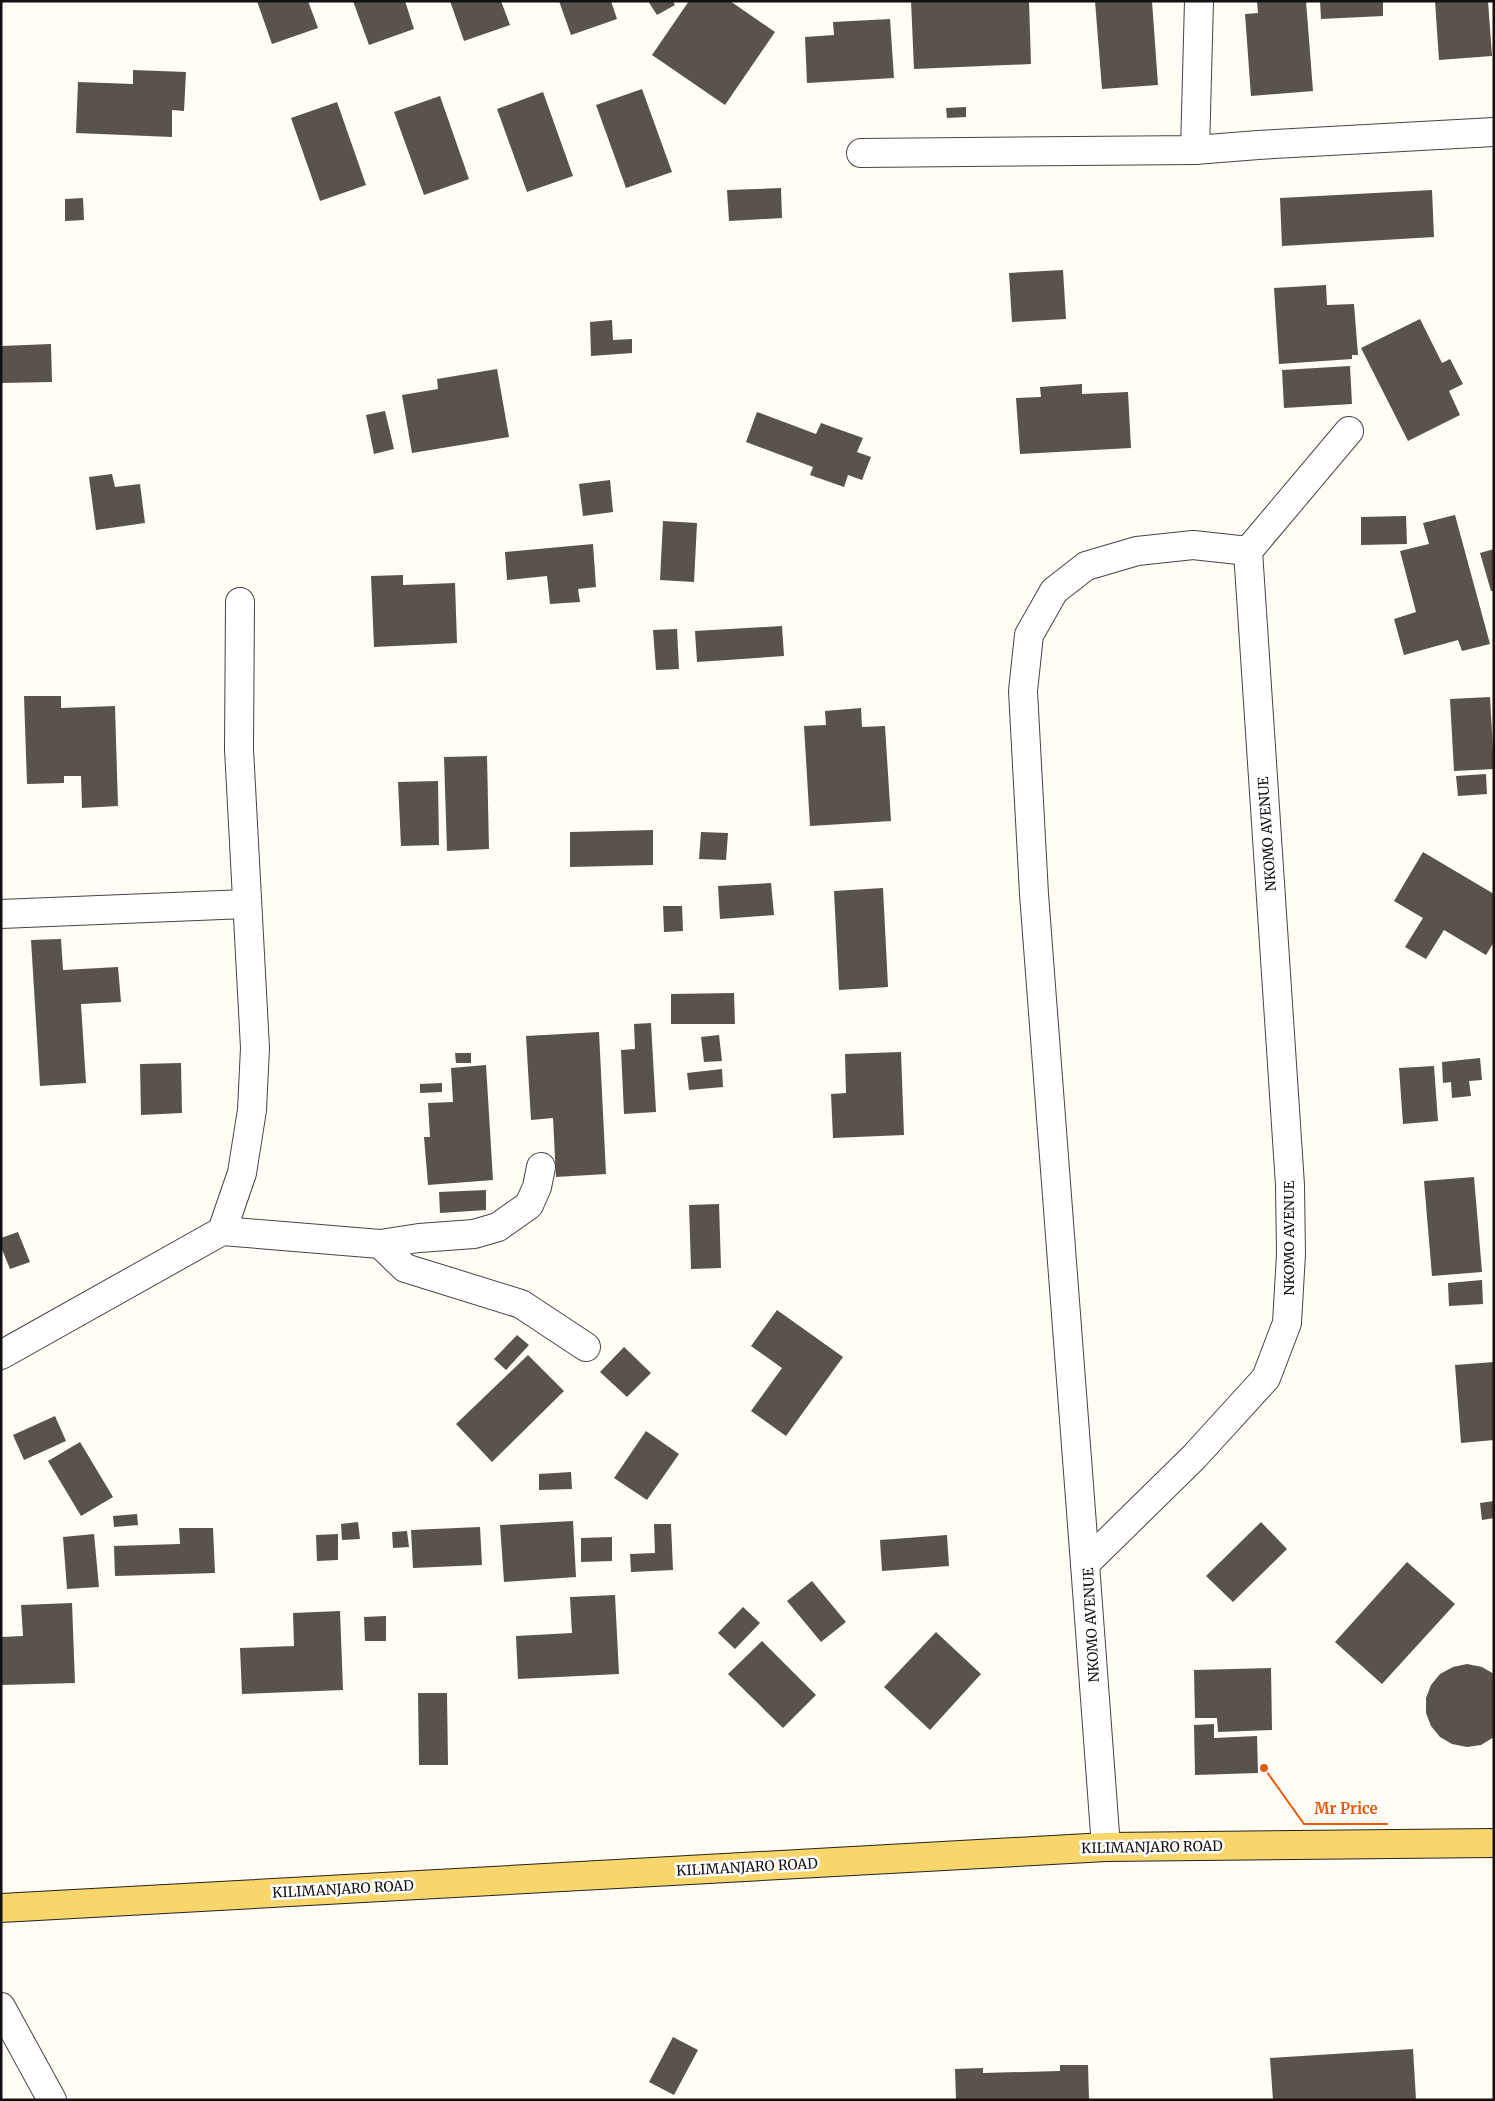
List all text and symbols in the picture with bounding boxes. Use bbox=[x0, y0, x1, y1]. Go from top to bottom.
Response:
street label: NKOMO AVENUE bbox=[1254, 776, 1280, 892]
street label: NKOMO AVENUE bbox=[1280, 1181, 1298, 1295]
street label: NKOMO AVENUE bbox=[1079, 1567, 1103, 1683]
callout: Mr Price bbox=[1304, 1794, 1388, 1824]
text: Mr Price bbox=[1314, 1799, 1378, 1818]
street label: KILIMANJARO ROAD bbox=[1081, 1837, 1223, 1857]
street label: KILIMANJARO ROAD bbox=[676, 1854, 819, 1880]
street label: KILIMANJARO ROAD bbox=[272, 1876, 415, 1902]

